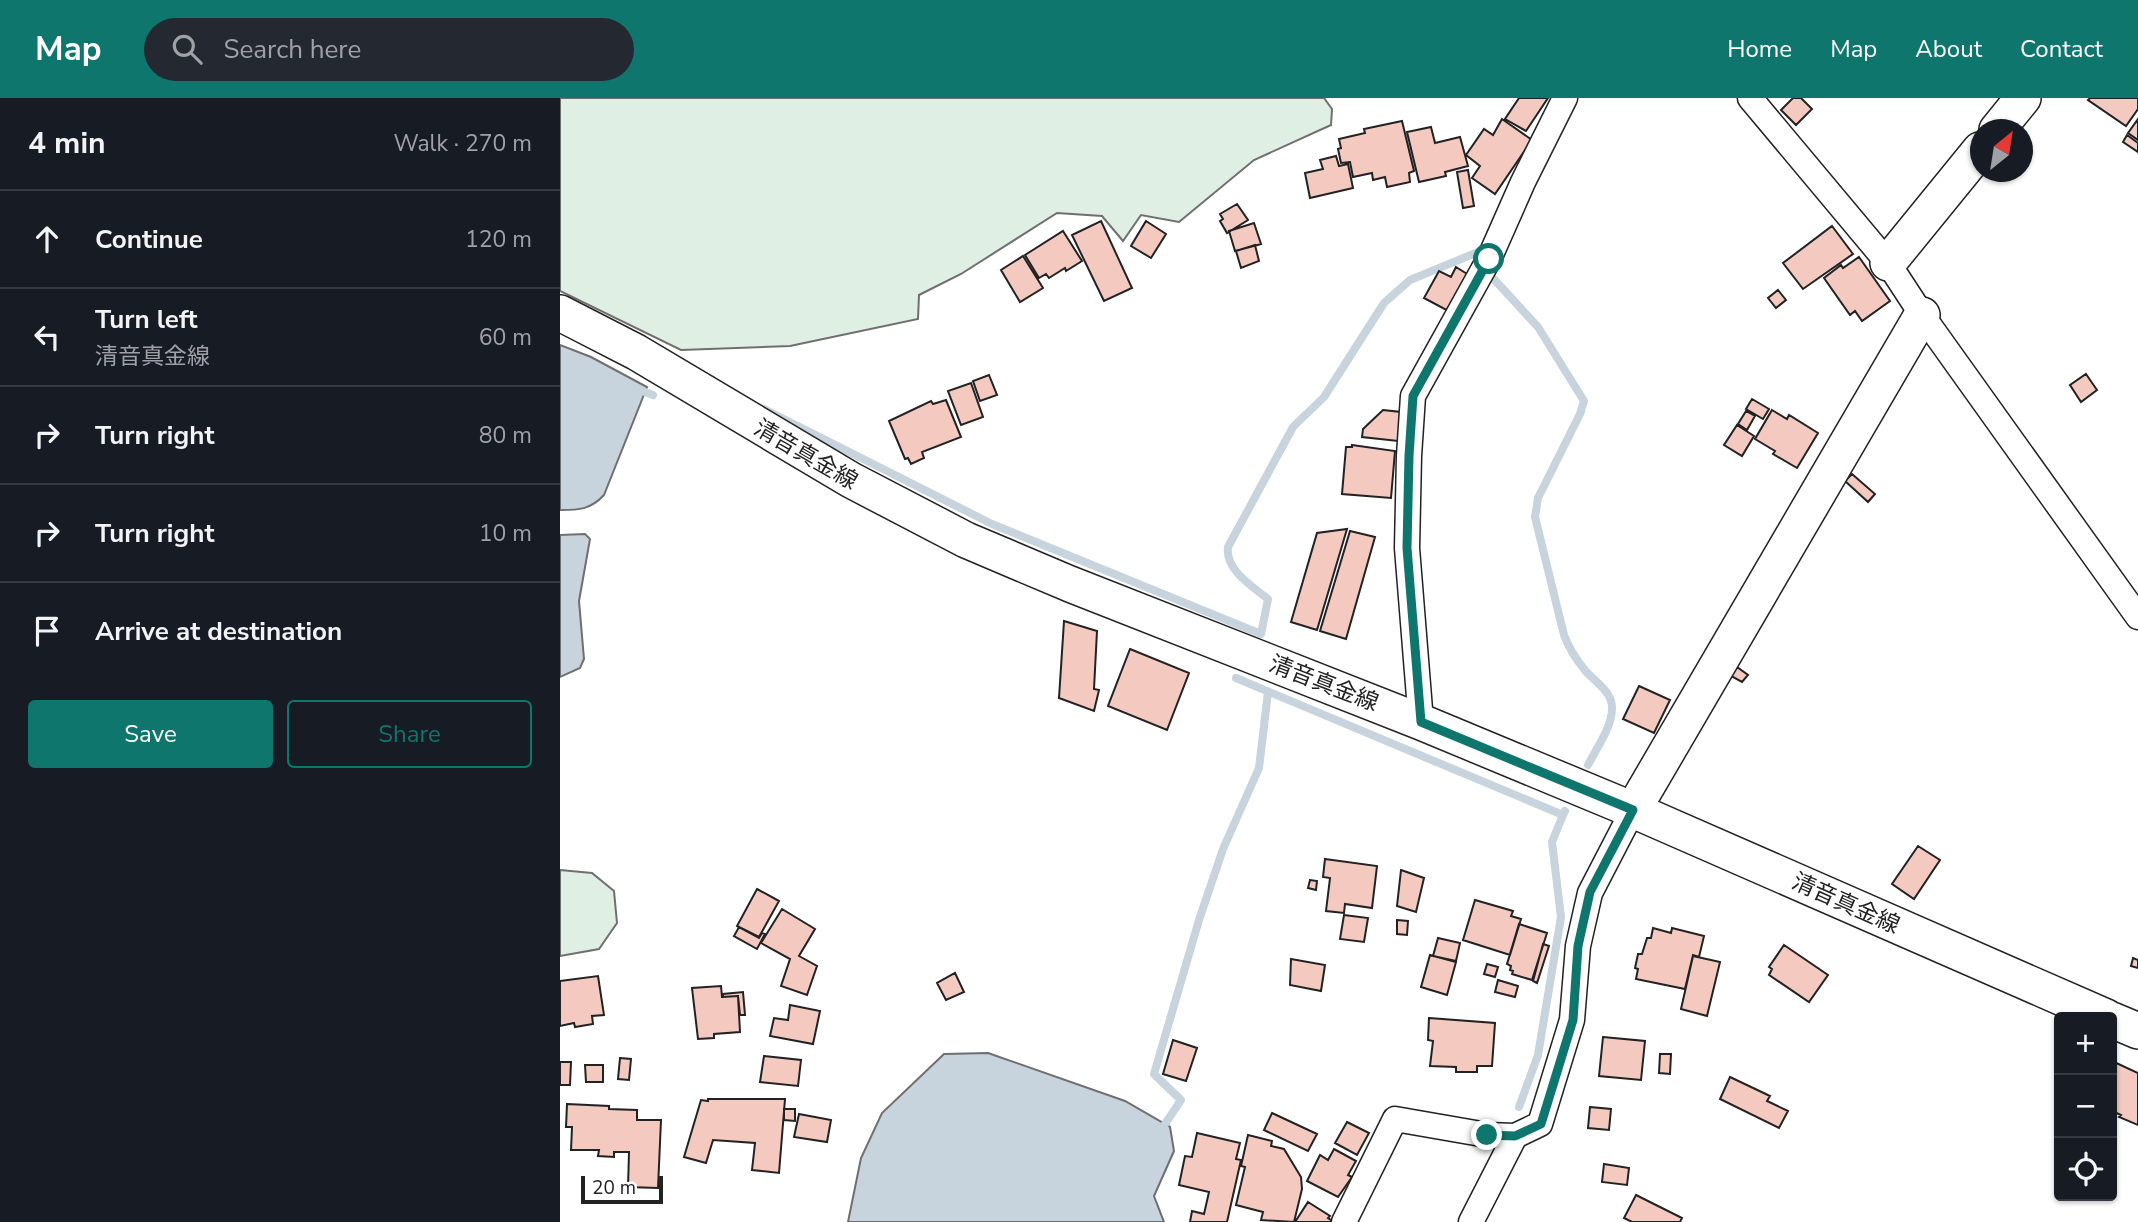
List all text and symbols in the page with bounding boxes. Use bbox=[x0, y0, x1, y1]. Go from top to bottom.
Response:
search box bbox=[144, 18, 634, 81]
text: Map bbox=[35, 27, 102, 72]
icon: search bbox=[168, 30, 206, 68]
text: Search here bbox=[224, 32, 361, 67]
text: Home bbox=[1727, 33, 1792, 65]
text: Map bbox=[1830, 33, 1877, 65]
text: About bbox=[1915, 33, 1982, 65]
text: Contact bbox=[2020, 33, 2103, 65]
north arrow bbox=[1970, 119, 2033, 182]
text: 4 min bbox=[28, 123, 106, 164]
text: Walk · 270 m bbox=[393, 128, 532, 159]
icon: ahead bbox=[28, 220, 66, 258]
text: Continue bbox=[95, 222, 203, 257]
text: 120 m bbox=[465, 224, 532, 255]
route start bbox=[1473, 243, 1504, 274]
text: Turn left bbox=[95, 302, 198, 337]
icon: left bbox=[28, 318, 66, 356]
text: 60 m bbox=[479, 322, 532, 353]
text: 清音真金線 bbox=[95, 341, 210, 372]
street label: 清音真金線 bbox=[748, 412, 863, 497]
icon: right bbox=[28, 416, 66, 454]
text: Turn right bbox=[95, 418, 214, 453]
text: 80 m bbox=[479, 420, 532, 451]
icon: right bbox=[28, 514, 66, 552]
text: Turn right bbox=[95, 516, 214, 551]
text: 10 m bbox=[479, 518, 532, 549]
icon: arrive bbox=[28, 612, 66, 650]
text: Arrive at destination bbox=[95, 614, 342, 649]
street label: 清音真金線 bbox=[1265, 648, 1383, 719]
button: Save bbox=[28, 700, 273, 768]
button: Share bbox=[287, 700, 532, 768]
street label: 清音真金線 bbox=[1787, 866, 1905, 941]
map controls bbox=[2054, 1012, 2117, 1201]
button: + bbox=[2054, 1012, 2117, 1075]
button: − bbox=[2054, 1075, 2117, 1138]
route end bbox=[1471, 1119, 1502, 1150]
button: locate bbox=[2054, 1138, 2117, 1201]
scale bar bbox=[581, 1173, 663, 1205]
text: 20 m bbox=[592, 1175, 636, 1201]

